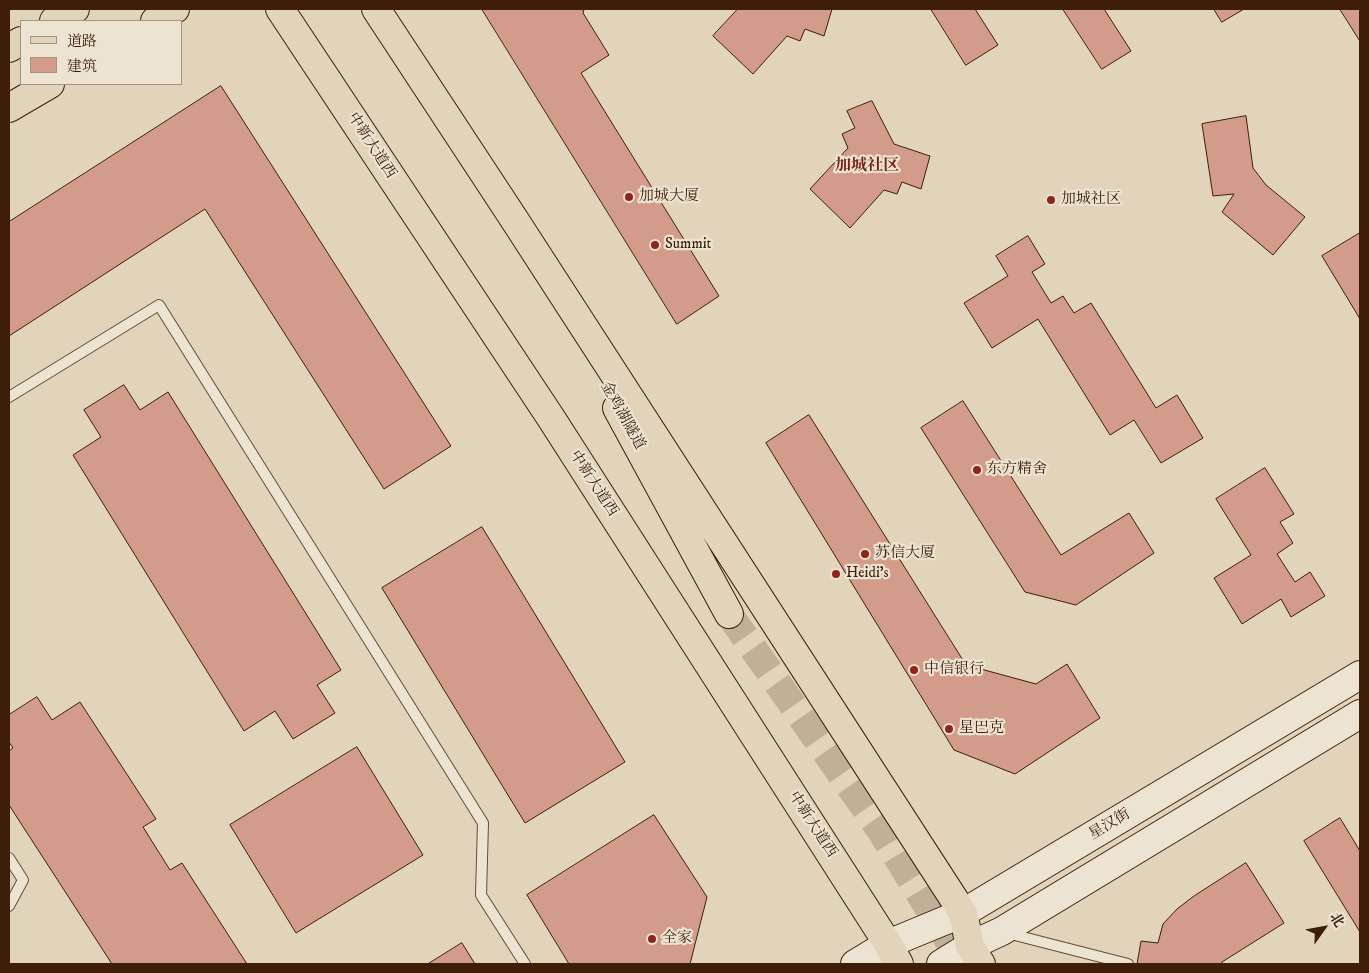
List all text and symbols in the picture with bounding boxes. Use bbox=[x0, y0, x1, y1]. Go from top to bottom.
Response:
legend bbox=[20, 20, 182, 85]
text: 道路 bbox=[67, 32, 97, 51]
text: 建筑 bbox=[67, 57, 97, 76]
street label: 中新大道西 bbox=[343, 110, 399, 182]
district label: 加城社区 bbox=[835, 157, 899, 177]
place label: 加城大厦 bbox=[639, 188, 699, 206]
marker: 加城大厦 bbox=[623, 191, 635, 203]
place label: 加城社区 bbox=[1061, 191, 1121, 209]
marker: 加城社区 bbox=[1045, 194, 1057, 206]
place label: Summit bbox=[665, 236, 711, 254]
marker: Summit bbox=[649, 239, 661, 251]
street label: 金鸡湖隧道 bbox=[596, 379, 648, 453]
street label: 中新大道西 bbox=[565, 448, 621, 520]
place label: 东方精舍 bbox=[987, 461, 1047, 479]
marker: 东方精舍 bbox=[971, 464, 983, 476]
place label: 苏信大厦 bbox=[875, 545, 935, 563]
marker: 苏信大厦 bbox=[859, 548, 871, 560]
place label: Heidi's bbox=[846, 565, 888, 583]
marker: Heidi's bbox=[830, 568, 842, 580]
place label: 中信银行 bbox=[924, 661, 984, 679]
marker: 中信银行 bbox=[908, 664, 920, 676]
place label: 星巴克 bbox=[959, 720, 1004, 738]
marker: 星巴克 bbox=[943, 723, 955, 735]
street label: 中新大道西 bbox=[784, 789, 840, 861]
street label: 星汉街 bbox=[1086, 806, 1134, 844]
north arrow bbox=[1299, 903, 1349, 953]
text: 北 bbox=[1325, 909, 1348, 931]
place label: 全家 bbox=[662, 930, 692, 948]
marker: 全家 bbox=[646, 933, 658, 945]

